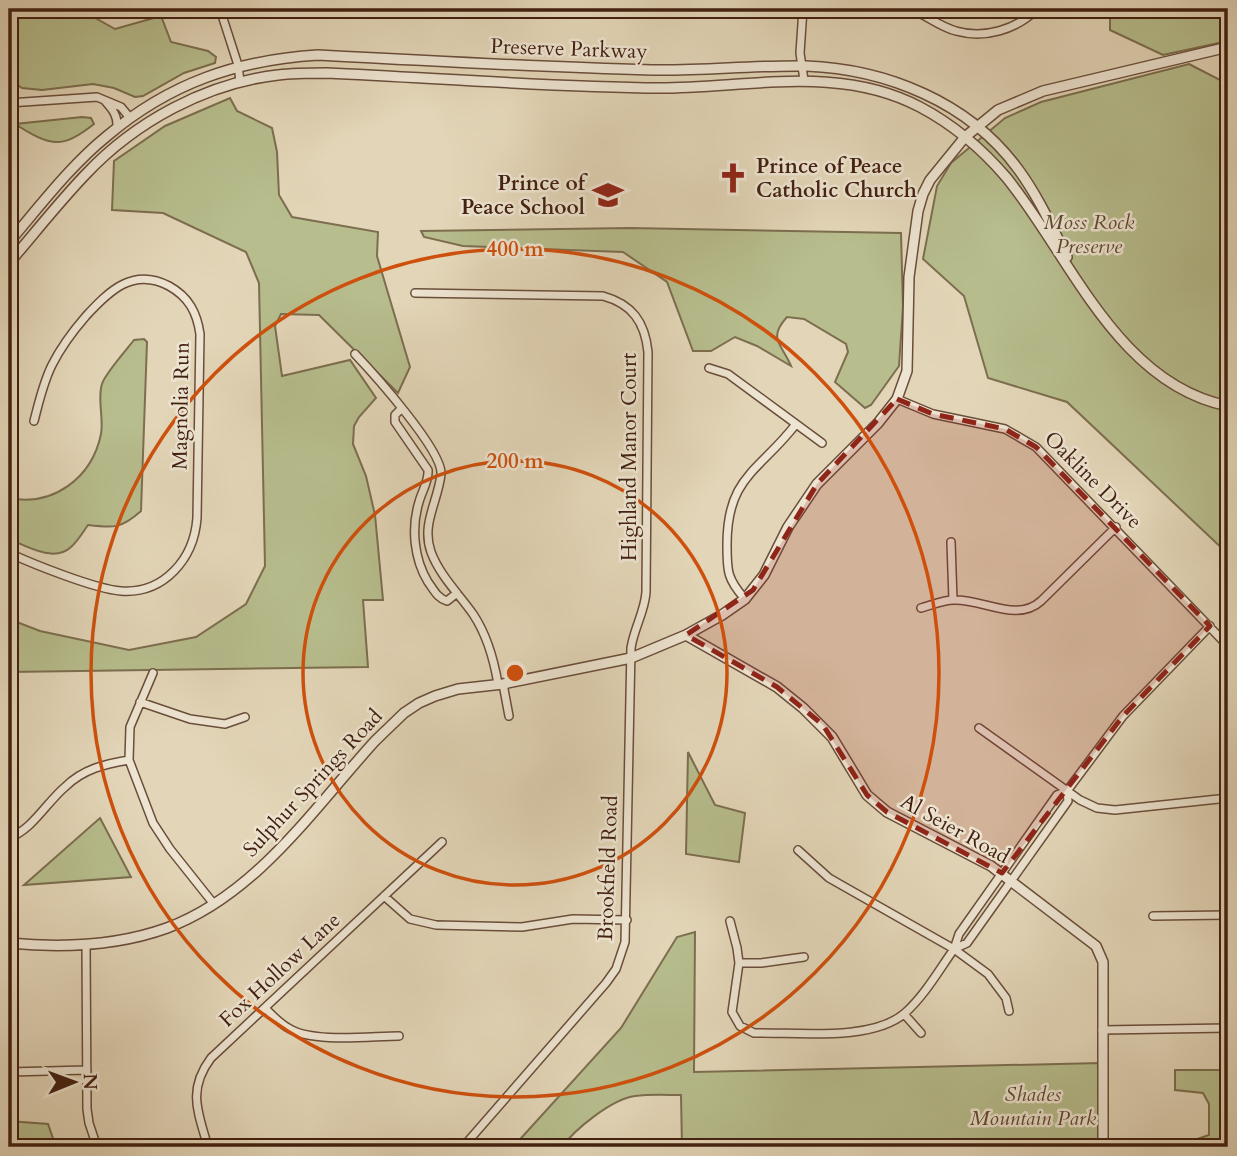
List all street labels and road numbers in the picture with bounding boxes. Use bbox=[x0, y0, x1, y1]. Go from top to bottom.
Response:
street label: Preserve Parkway bbox=[490, 32, 648, 66]
street label: Magnolia Run bbox=[165, 342, 197, 470]
street label: Highland Manor Court bbox=[615, 352, 644, 561]
street label: Oakline Drive bbox=[1038, 425, 1148, 535]
street label: Sulphur Springs Road bbox=[237, 703, 389, 863]
street label: Al Seier Road bbox=[895, 787, 1015, 871]
street label: Brookfield Road bbox=[591, 795, 625, 941]
street label: Fox Hollow Lane bbox=[213, 906, 347, 1034]

